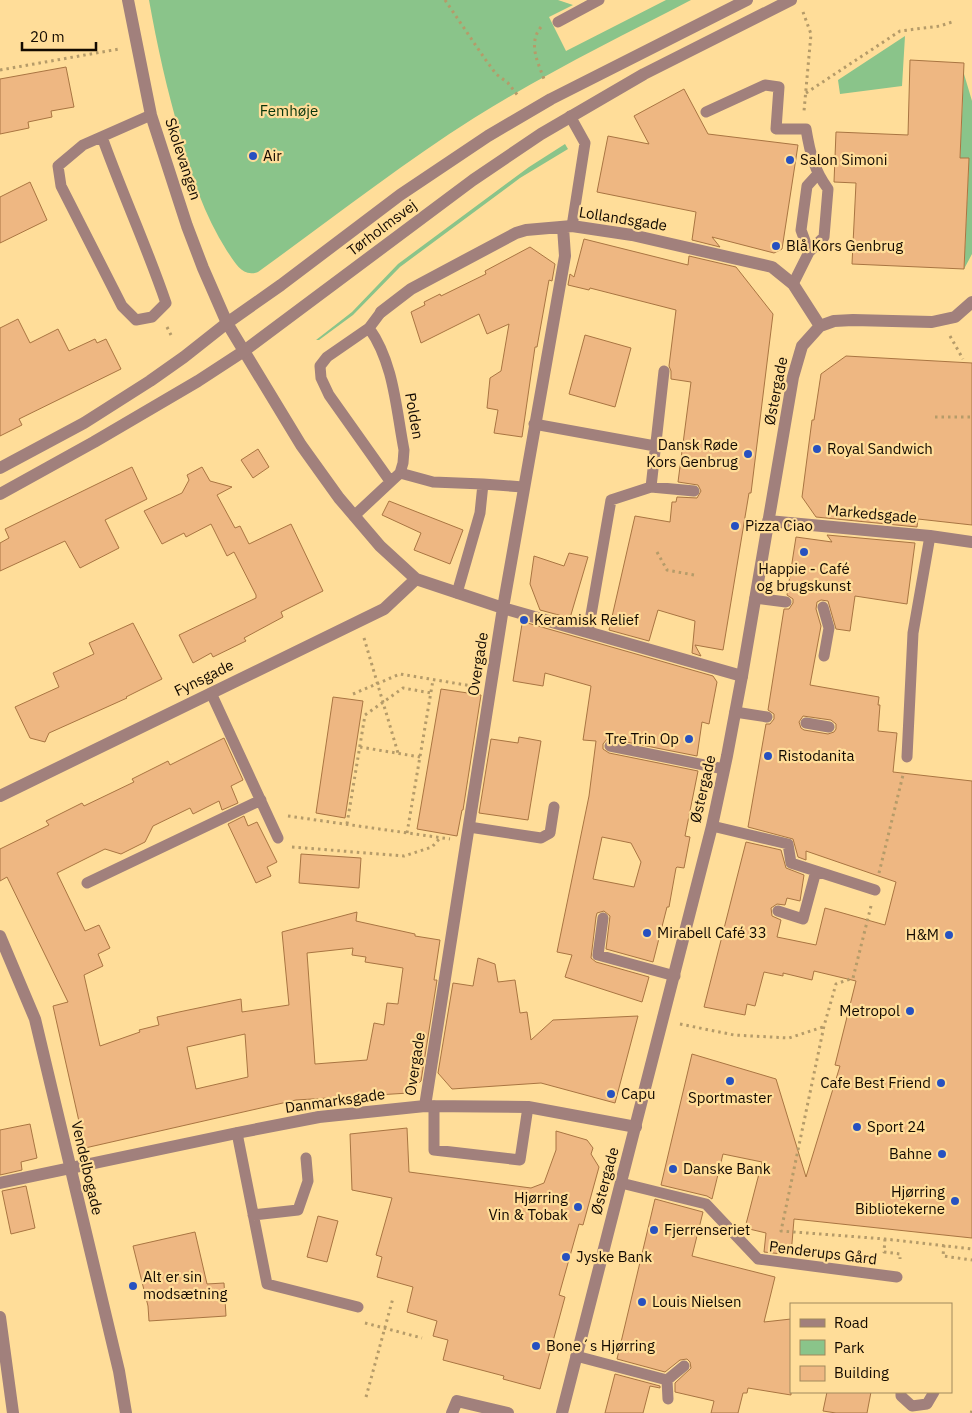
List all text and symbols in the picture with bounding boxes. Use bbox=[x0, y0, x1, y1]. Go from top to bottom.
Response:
scale bar bbox=[22, 20, 96, 52]
text: 20 m bbox=[30, 27, 65, 46]
park label: Femhøje bbox=[260, 101, 318, 120]
street label: Skolevangen bbox=[161, 115, 206, 202]
place label: Air bbox=[263, 146, 282, 165]
marker: Air bbox=[247, 150, 259, 162]
place label: Salon Simoni bbox=[800, 150, 888, 169]
marker: Salon Simoni bbox=[784, 154, 796, 166]
street label: Tørholmsvej bbox=[343, 195, 420, 260]
street label: Lollandsgade bbox=[578, 202, 669, 235]
place label: Blå Kors Genbrug bbox=[786, 236, 903, 255]
marker: Blå Kors Genbrug bbox=[770, 240, 782, 252]
street label: Østergade bbox=[760, 355, 791, 427]
street label: Polden bbox=[401, 391, 428, 441]
place label: Dansk Røde Kors Genbrug bbox=[646, 435, 738, 471]
place label: Royal Sandwich bbox=[827, 439, 933, 458]
marker: Royal Sandwich bbox=[811, 443, 823, 455]
marker: Dansk Røde Kors Genbrug bbox=[742, 448, 754, 460]
street label: Markedsgade bbox=[826, 500, 918, 527]
place label: Pizza Ciao bbox=[745, 516, 813, 535]
marker: Pizza Ciao bbox=[729, 520, 741, 532]
marker: Happie - Café og brugskunst bbox=[798, 546, 810, 558]
place label: Happie - Café og brugskunst bbox=[756, 559, 852, 595]
place label: Keramisk Relief bbox=[534, 610, 639, 629]
marker: Keramisk Relief bbox=[518, 614, 530, 626]
street label: Overgade bbox=[463, 631, 492, 697]
street label: Fynsgade bbox=[171, 655, 237, 700]
place label: Tre Trin Op bbox=[605, 729, 679, 748]
marker: Tre Trin Op bbox=[683, 733, 695, 745]
place label: Ristodanita bbox=[778, 746, 854, 765]
marker: Ristodanita bbox=[762, 750, 774, 762]
street label: Østergade bbox=[685, 753, 720, 825]
place label: Mirabell Café 33 bbox=[657, 923, 767, 942]
place label: H&M bbox=[906, 925, 939, 944]
marker: Mirabell Café 33 bbox=[641, 927, 653, 939]
marker: H&M bbox=[943, 929, 955, 941]
place label: Metropol bbox=[839, 1001, 900, 1020]
marker: Metropol bbox=[904, 1005, 916, 1017]
street label: Overgade bbox=[400, 1031, 429, 1097]
place label: Cafe Best Friend bbox=[820, 1073, 931, 1092]
marker: Sportmaster bbox=[724, 1075, 736, 1087]
marker: Cafe Best Friend bbox=[935, 1077, 947, 1089]
street label: Danmarksgade bbox=[284, 1084, 386, 1117]
place label: Capu bbox=[621, 1084, 656, 1103]
marker: Capu bbox=[605, 1088, 617, 1100]
place label: Sportmaster bbox=[688, 1088, 772, 1107]
place label: Sport 24 bbox=[867, 1117, 925, 1136]
street label: Vendelbogade bbox=[67, 1119, 108, 1217]
marker: Sport 24 bbox=[851, 1121, 863, 1133]
place label: Bahne bbox=[889, 1144, 932, 1163]
street label: Østergade bbox=[586, 1145, 623, 1217]
marker: Bahne bbox=[936, 1148, 948, 1160]
place label: Danske Bank bbox=[683, 1159, 771, 1178]
marker: Danske Bank bbox=[667, 1163, 679, 1175]
place label: Hjørring Bibliotekerne bbox=[855, 1182, 945, 1218]
place label: Hjørring Vin & Tobak bbox=[488, 1188, 568, 1224]
marker: Hjørring Bibliotekerne bbox=[949, 1195, 961, 1207]
marker: Hjørring Vin & Tobak bbox=[572, 1201, 584, 1213]
place label: Fjerrenseriet bbox=[664, 1220, 750, 1239]
marker: Fjerrenseriet bbox=[648, 1224, 660, 1236]
street label: Penderups Gård bbox=[768, 1236, 878, 1269]
place label: Jyske Bank bbox=[576, 1247, 652, 1266]
marker: Jyske Bank bbox=[560, 1251, 572, 1263]
place label: Alt er sin modsætning bbox=[143, 1267, 228, 1303]
marker: Alt er sin modsætning bbox=[127, 1280, 139, 1292]
place label: Louis Nielsen bbox=[652, 1292, 742, 1311]
marker: Louis Nielsen bbox=[636, 1296, 648, 1308]
legend bbox=[790, 1303, 952, 1393]
text: Road bbox=[834, 1313, 869, 1332]
place label: Bone´s Hjørring bbox=[546, 1336, 655, 1355]
text: Park bbox=[834, 1338, 864, 1357]
marker: Bone´s Hjørring bbox=[530, 1340, 542, 1352]
text: Building bbox=[834, 1363, 889, 1382]

